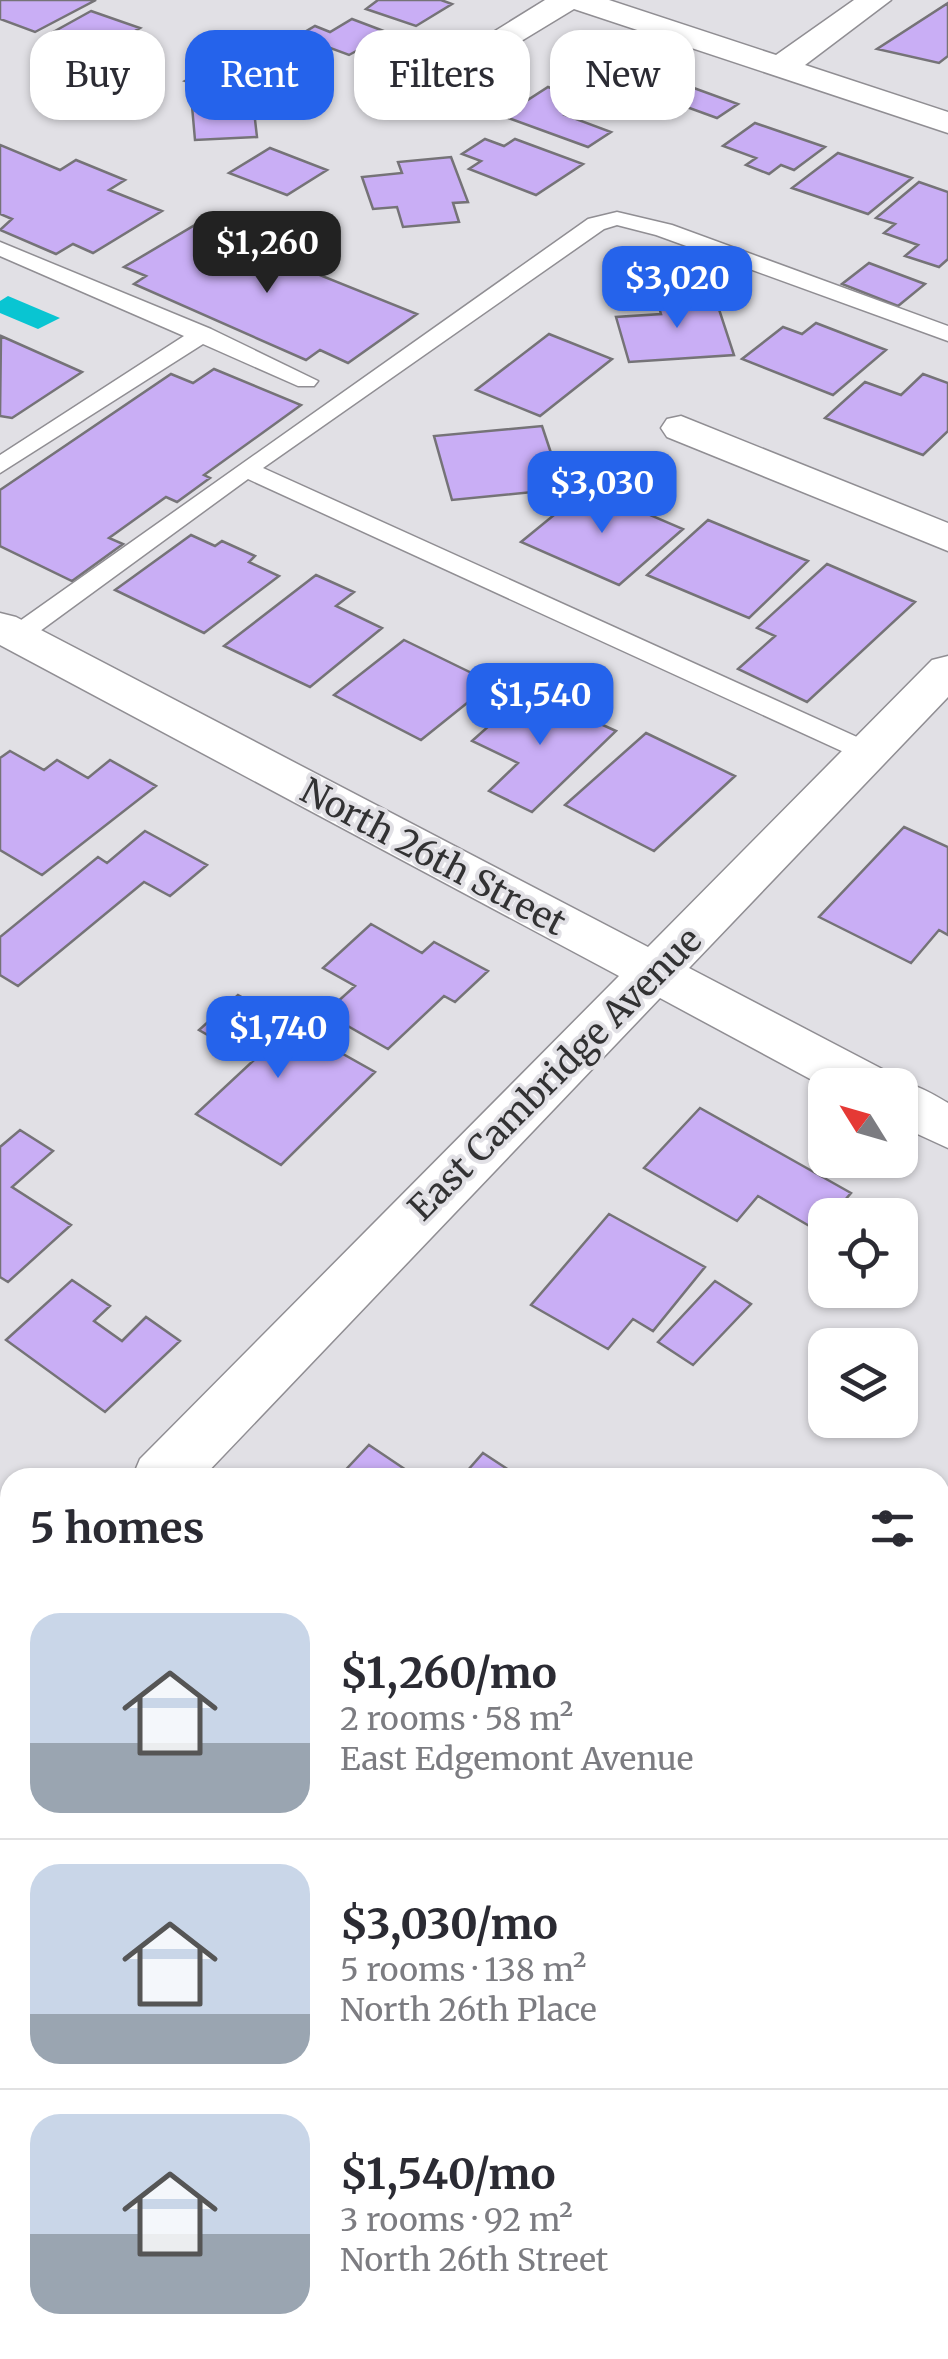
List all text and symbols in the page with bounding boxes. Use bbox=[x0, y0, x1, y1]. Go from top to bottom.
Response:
chip: Buy bbox=[30, 30, 165, 120]
chip: Rent bbox=[185, 30, 334, 120]
chip: Filters bbox=[354, 30, 530, 120]
chip: New bbox=[550, 30, 695, 120]
pin: $1,260 bbox=[186, 211, 348, 296]
text: $1,260 bbox=[215, 223, 319, 263]
pin: $3,020 bbox=[596, 246, 758, 331]
text: $3,020 bbox=[624, 258, 730, 298]
pin: $3,030 bbox=[521, 451, 683, 536]
text: $3,030 bbox=[550, 463, 654, 503]
pin: $1,540 bbox=[459, 663, 621, 748]
text: $1,540 bbox=[488, 675, 592, 715]
street label: North 26th Street bbox=[293, 769, 573, 945]
street label: East Cambridge Avenue bbox=[399, 918, 711, 1230]
pin: $1,740 bbox=[197, 996, 359, 1081]
text: $1,740 bbox=[228, 1008, 328, 1048]
north arrow bbox=[808, 1068, 918, 1178]
map controls bbox=[808, 1068, 918, 1438]
button: locate bbox=[808, 1198, 918, 1308]
button: layers bbox=[808, 1328, 918, 1438]
icon: filters bbox=[865, 1501, 920, 1556]
text: 5 homes bbox=[30, 1502, 204, 1554]
text: $1,260/mo bbox=[340, 1647, 557, 1699]
icon: home bbox=[110, 1653, 230, 1773]
text: 2 rooms · 58 m² bbox=[340, 1699, 573, 1739]
text: East Edgemont Avenue bbox=[340, 1739, 693, 1779]
text: $3,030/mo bbox=[340, 1898, 558, 1950]
icon: home bbox=[110, 1904, 230, 2024]
text: 5 rooms · 138 m² bbox=[340, 1950, 586, 1990]
text: North 26th Place bbox=[340, 1990, 597, 2030]
text: $1,540/mo bbox=[340, 2148, 556, 2200]
icon: home bbox=[110, 2154, 230, 2274]
text: 3 rooms · 92 m² bbox=[340, 2200, 573, 2240]
text: North 26th Street bbox=[340, 2240, 608, 2280]

